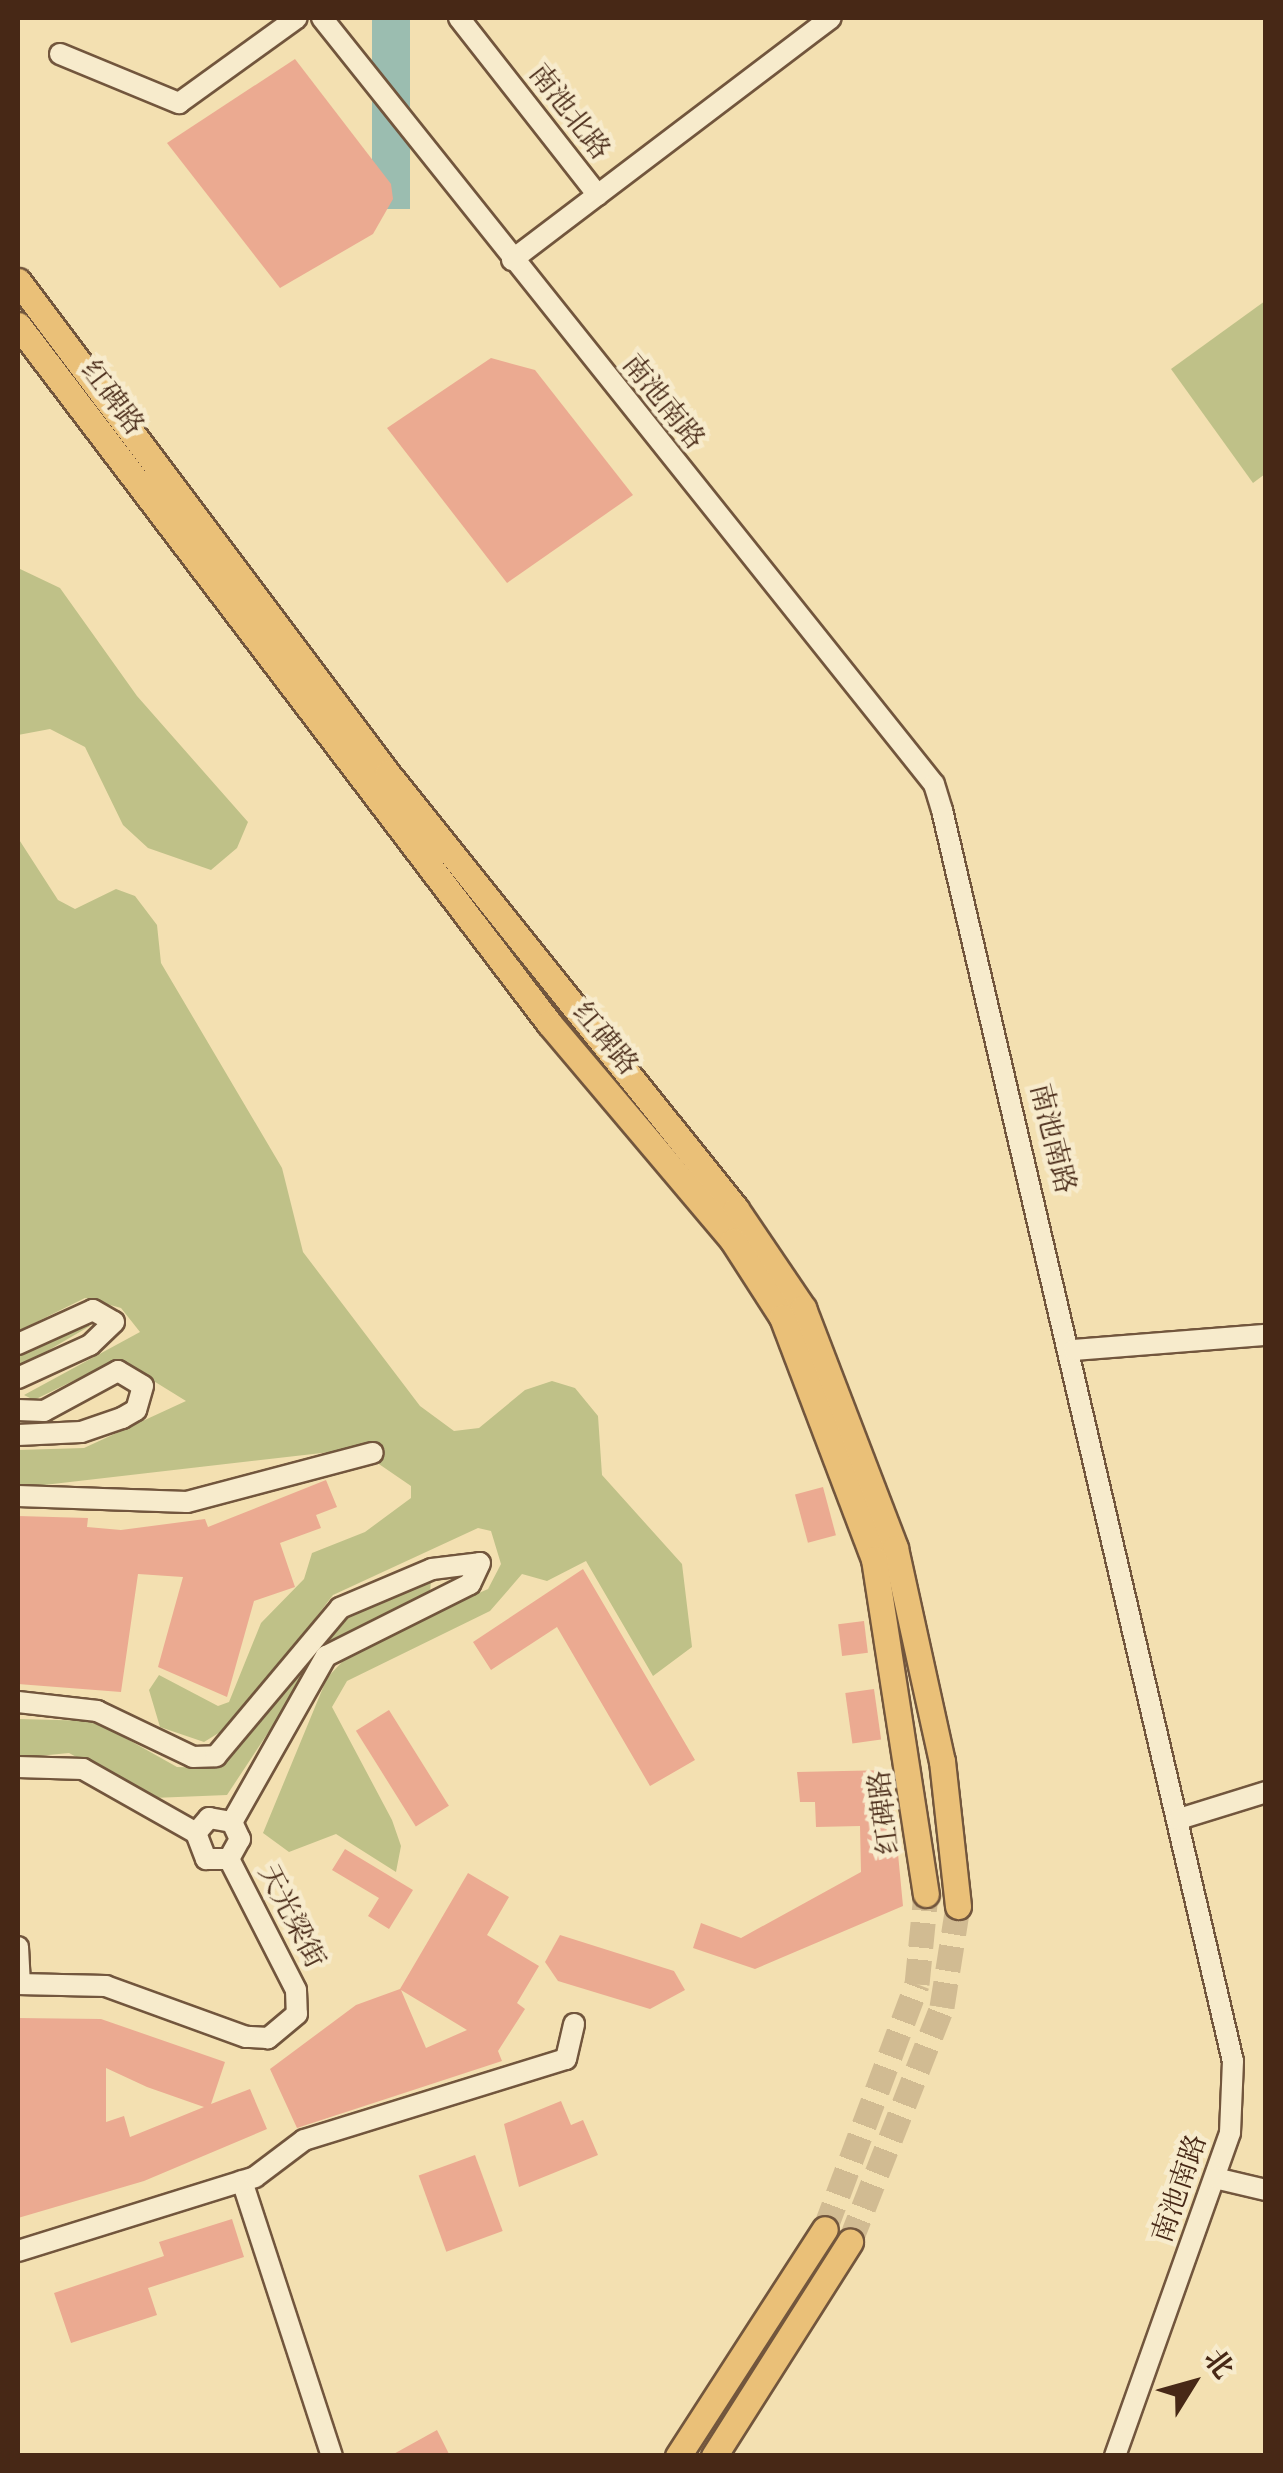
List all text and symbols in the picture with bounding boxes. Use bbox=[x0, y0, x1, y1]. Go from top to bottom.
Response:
street label: 南池北路 bbox=[520, 59, 616, 167]
street label: 南池南路 bbox=[614, 349, 710, 457]
street label: 红碑路 bbox=[72, 355, 150, 443]
street label: 红碑路 bbox=[564, 997, 644, 1083]
street label: 南池南路 bbox=[1021, 1081, 1081, 1197]
street label: 红碑路 bbox=[864, 1768, 908, 1856]
street label: 天光梁街 bbox=[250, 1859, 330, 1975]
street label: 南池南路 bbox=[1147, 2131, 1215, 2247]
north arrow bbox=[1143, 2333, 1243, 2433]
text: 北 bbox=[1197, 2345, 1237, 2385]

